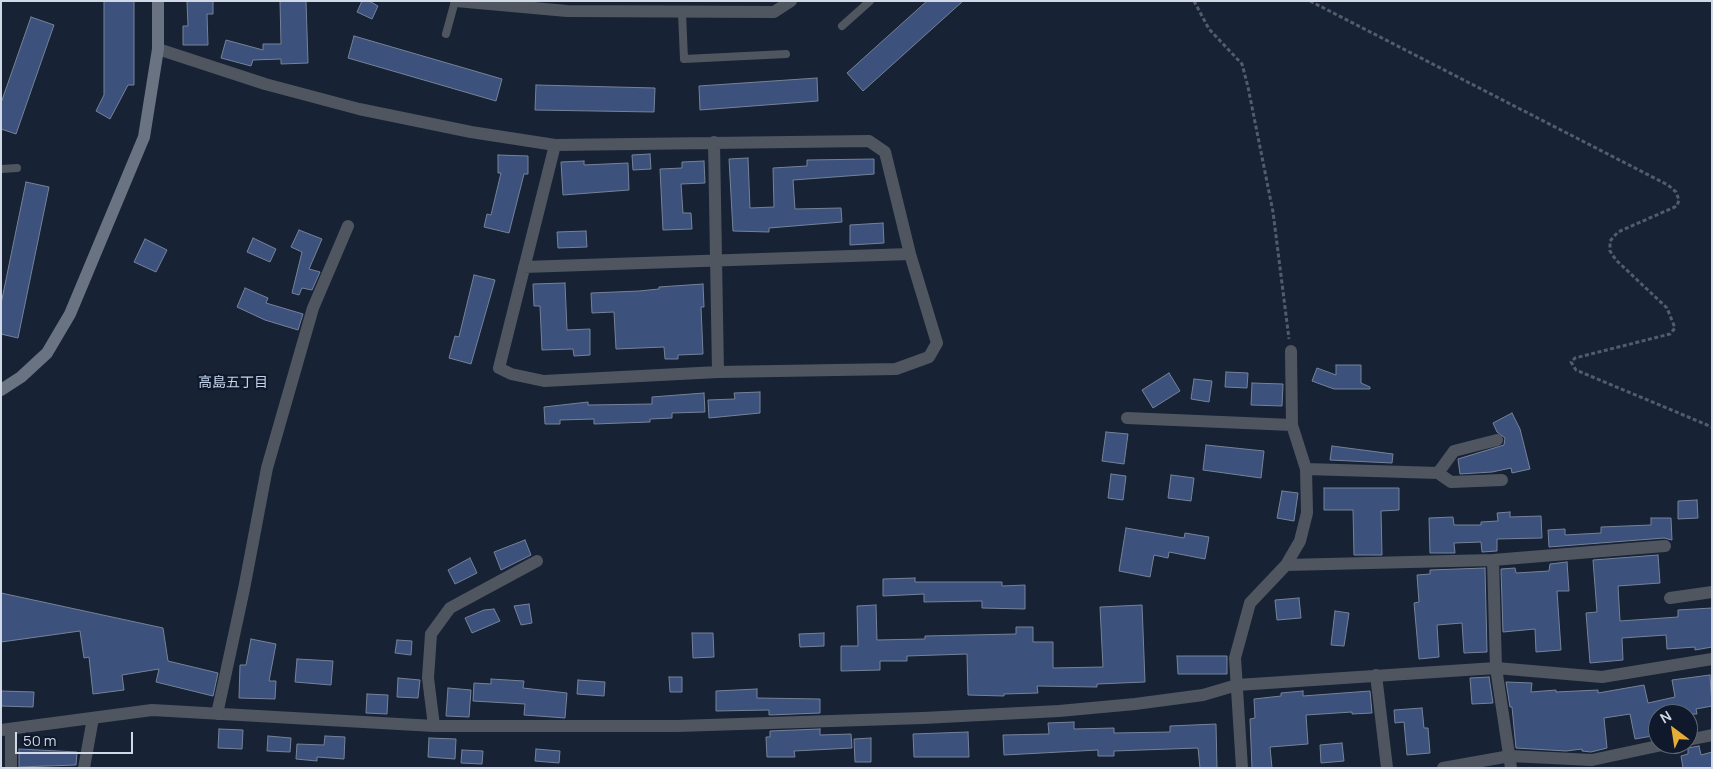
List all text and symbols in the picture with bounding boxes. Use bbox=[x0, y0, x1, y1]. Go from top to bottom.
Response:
district label: 高島五丁目 bbox=[198, 375, 268, 391]
north arrow bbox=[1648, 704, 1698, 754]
text: N bbox=[1656, 706, 1675, 727]
scale bar bbox=[18, 722, 135, 754]
text: 50 m bbox=[23, 730, 57, 751]

